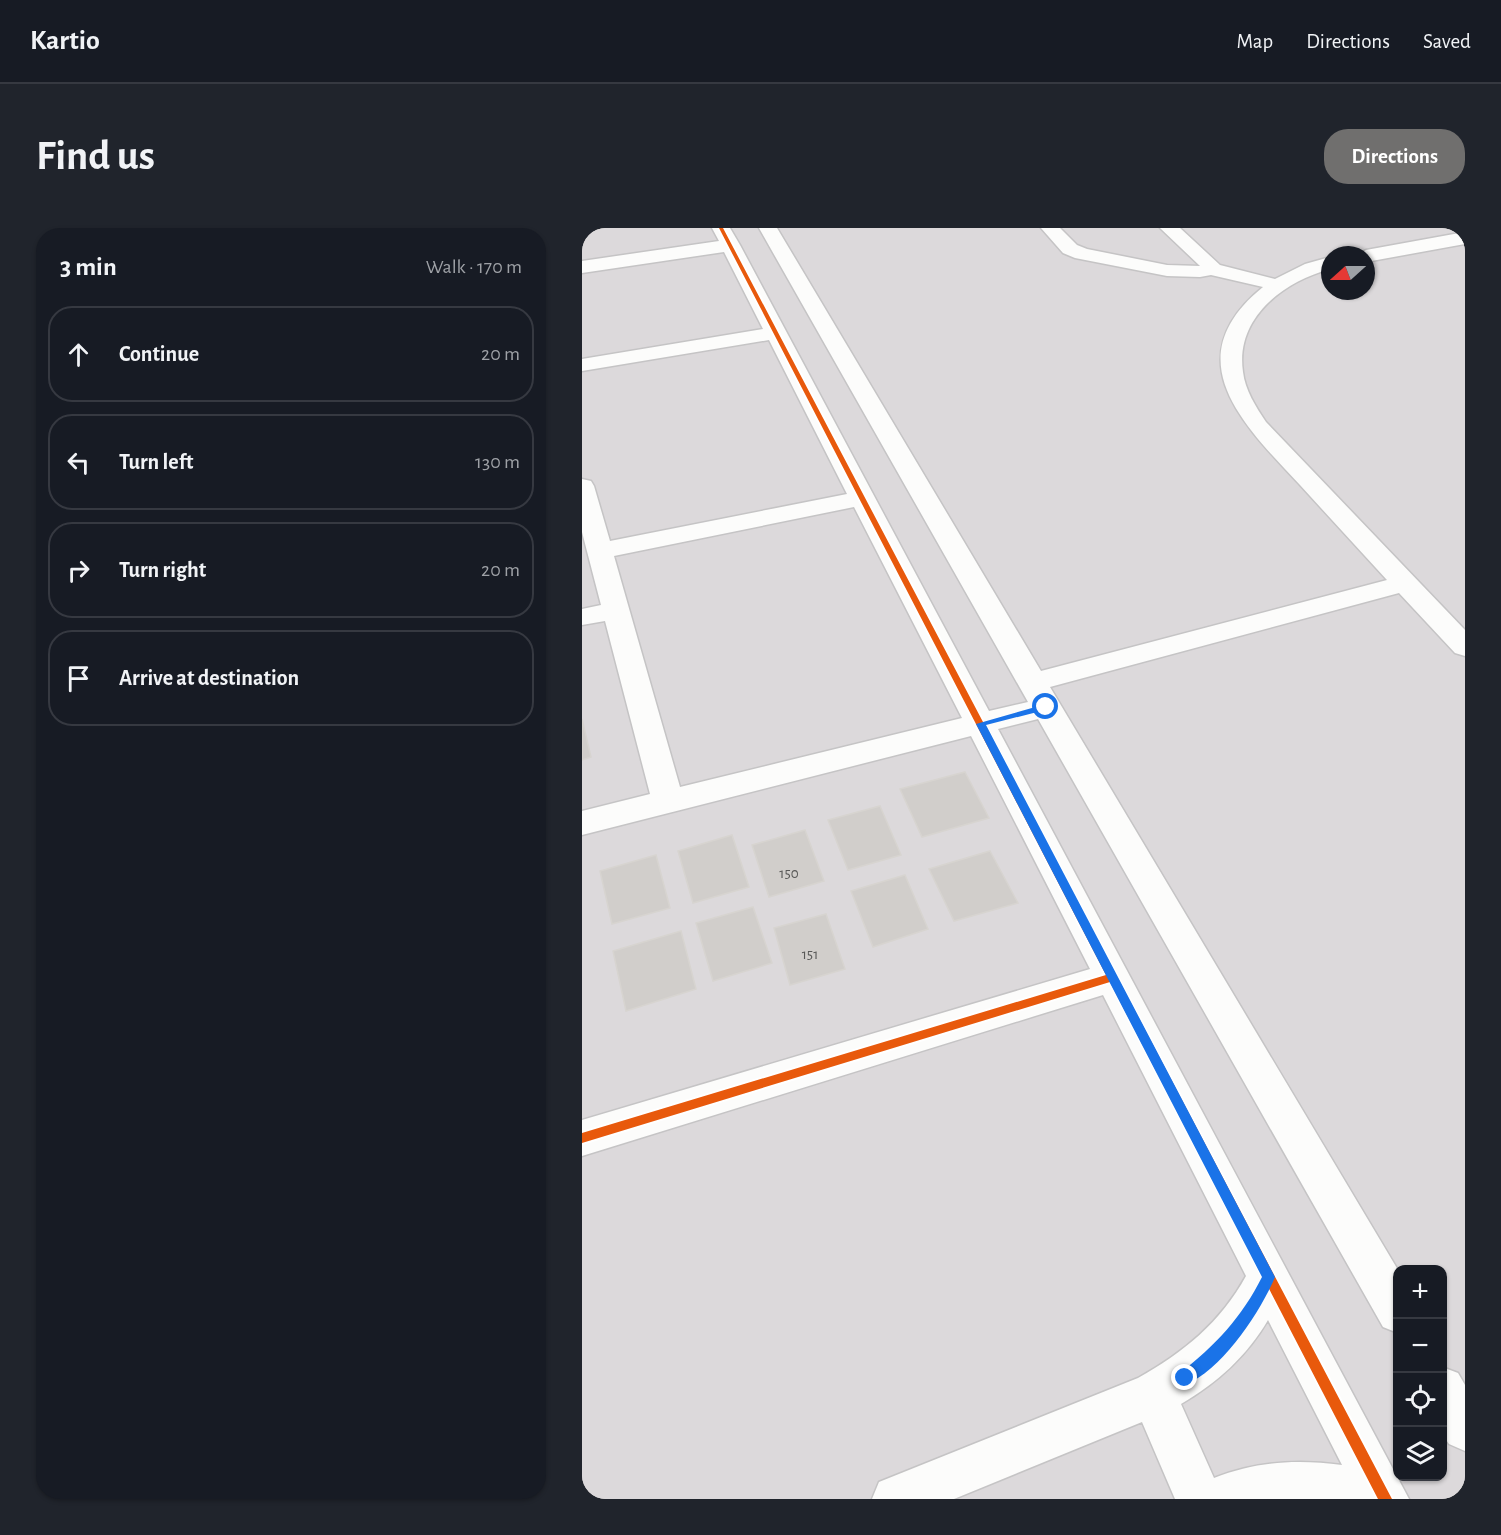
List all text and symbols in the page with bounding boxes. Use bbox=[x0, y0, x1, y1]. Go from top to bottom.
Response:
text: Kartio bbox=[30, 27, 100, 55]
text: Map bbox=[1237, 31, 1273, 52]
text: Directions bbox=[1306, 31, 1390, 52]
text: Saved bbox=[1423, 31, 1471, 52]
button: Directions bbox=[1324, 129, 1465, 184]
text: Find us bbox=[36, 135, 155, 177]
north arrow bbox=[1321, 246, 1375, 300]
text: 3 min bbox=[60, 254, 117, 280]
text: Walk · 170 m bbox=[426, 257, 522, 277]
icon: ahead bbox=[62, 338, 95, 371]
text: Continue bbox=[119, 343, 199, 365]
text: 20 m bbox=[481, 344, 520, 364]
icon: left bbox=[62, 446, 95, 479]
text: Turn left bbox=[119, 451, 193, 473]
text: 130 m bbox=[475, 452, 520, 472]
icon: right bbox=[62, 554, 95, 587]
text: Turn right bbox=[119, 559, 206, 581]
text: 20 m bbox=[481, 560, 520, 580]
icon: arrive bbox=[62, 662, 95, 695]
text: Arrive at destination bbox=[119, 667, 299, 689]
route start bbox=[1032, 693, 1058, 719]
house number: 150 bbox=[779, 866, 799, 881]
house number: 151 bbox=[802, 947, 818, 962]
map controls bbox=[1393, 1265, 1447, 1481]
button: + bbox=[1393, 1265, 1447, 1319]
button: − bbox=[1393, 1319, 1447, 1373]
route end bbox=[1171, 1364, 1197, 1390]
button: locate bbox=[1393, 1373, 1447, 1427]
button: layers bbox=[1393, 1427, 1447, 1481]

